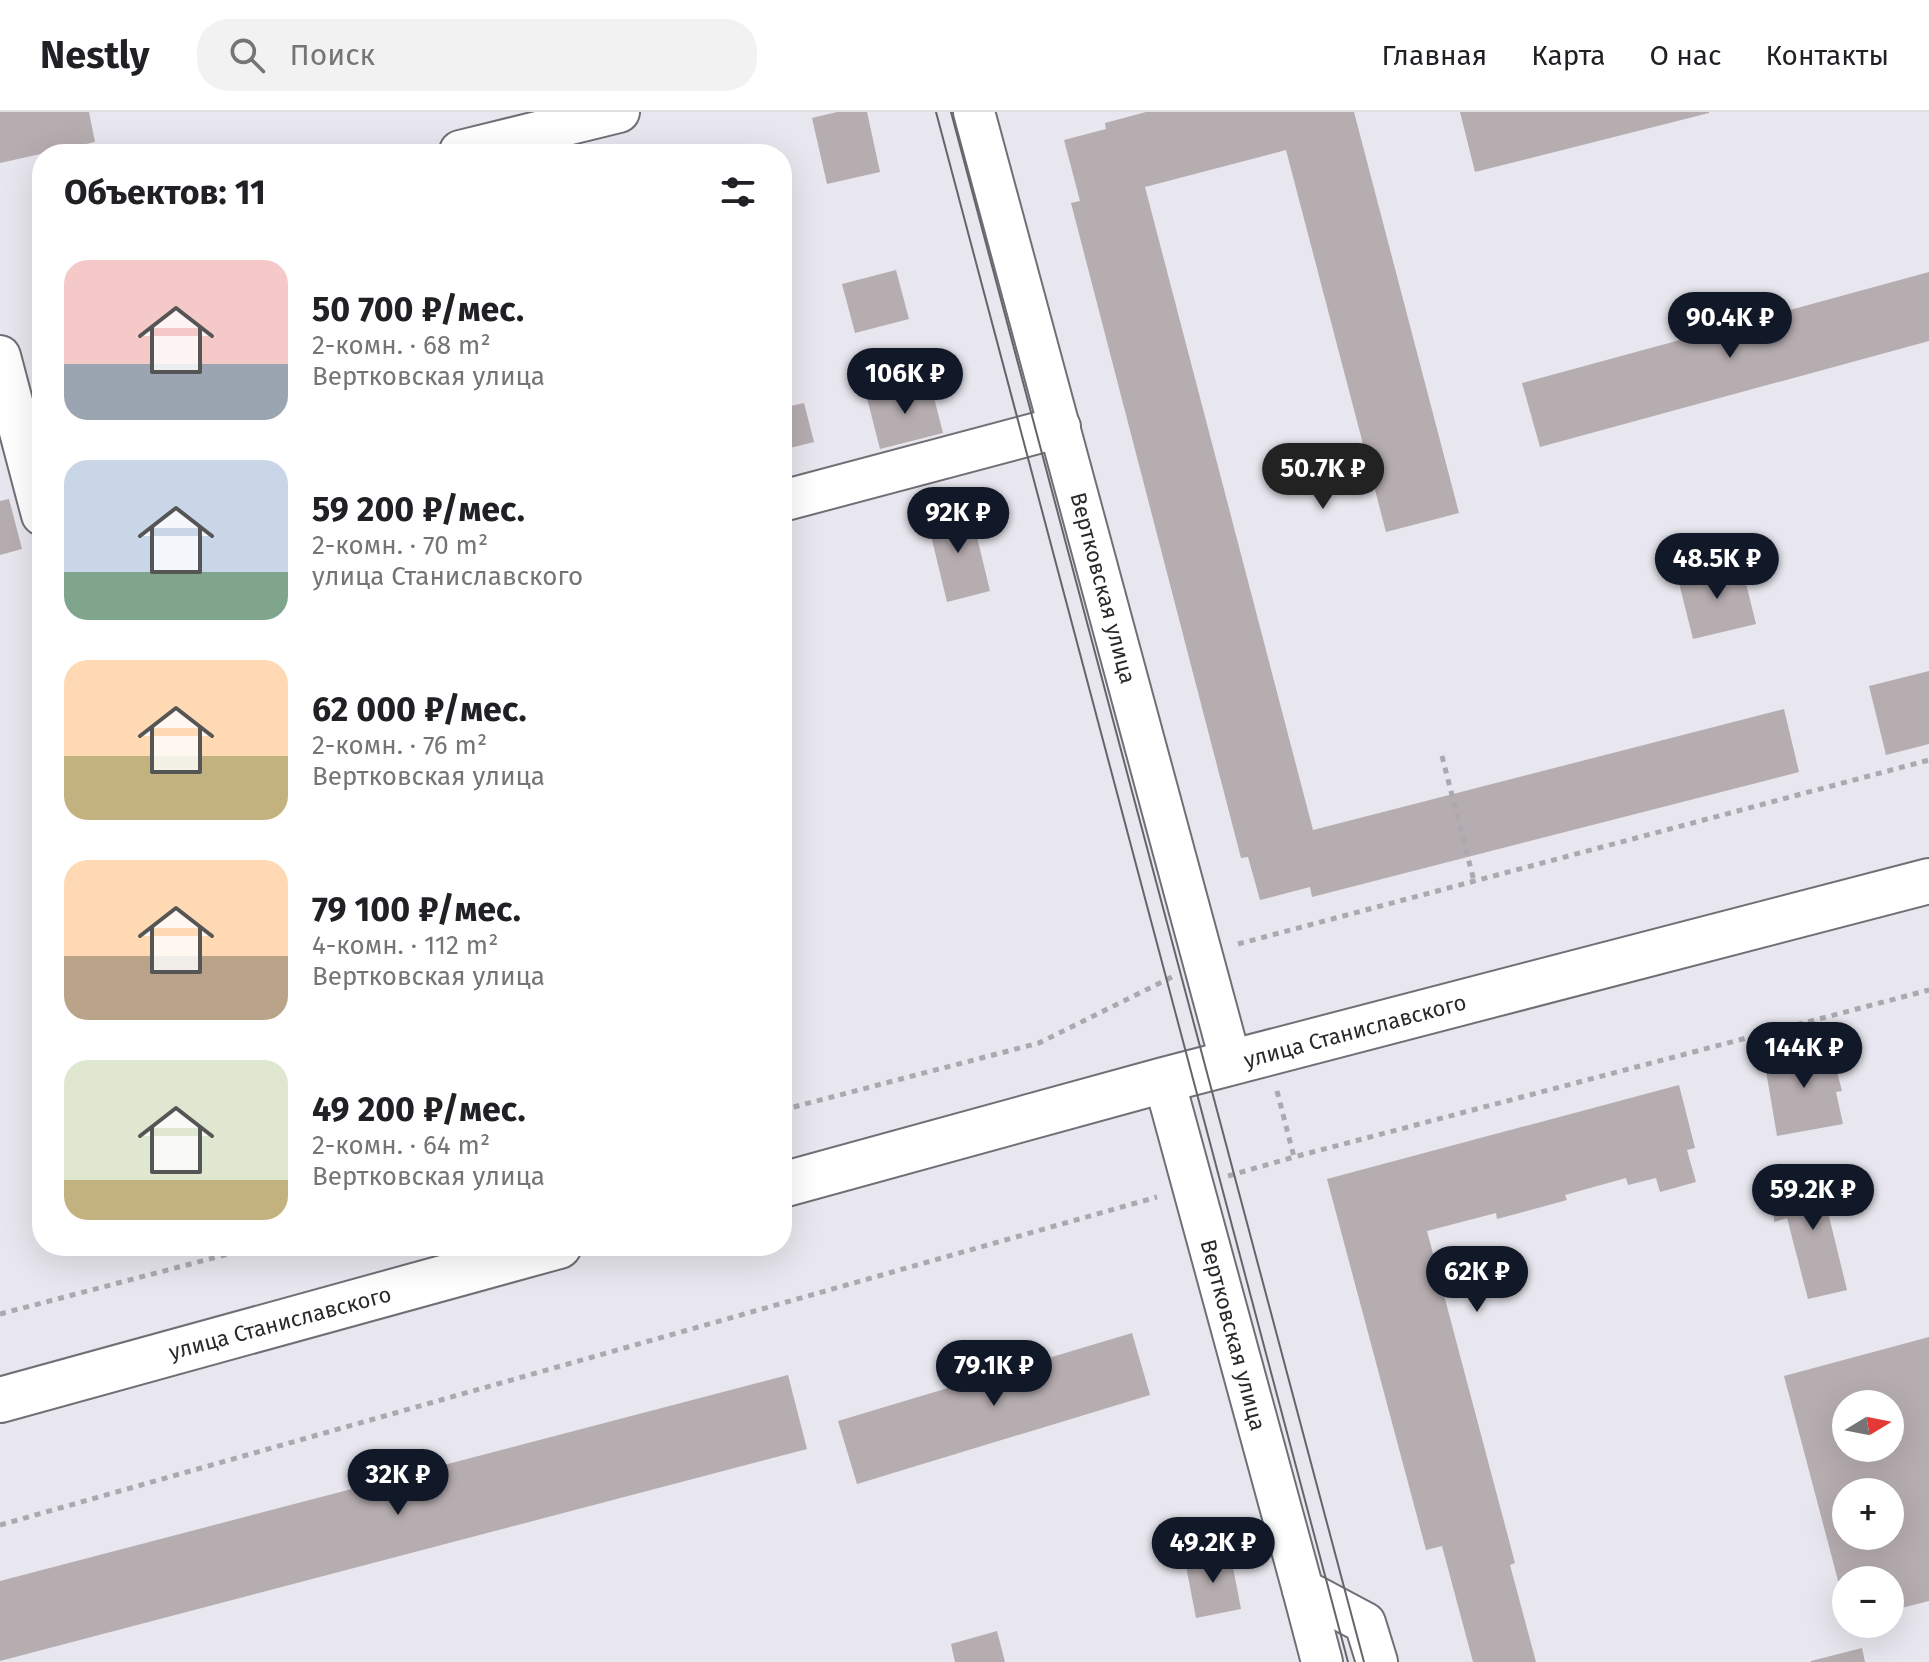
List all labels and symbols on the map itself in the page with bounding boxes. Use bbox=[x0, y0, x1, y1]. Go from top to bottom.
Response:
pin: 90.4K ₽ bbox=[1656, 292, 1804, 360]
pin: 106K ₽ bbox=[840, 348, 970, 416]
pin: 50.7K ₽ bbox=[1249, 443, 1397, 511]
pin: 92K ₽ bbox=[902, 487, 1014, 555]
street label: Вертковская улица bbox=[1064, 489, 1142, 687]
pin: 48.5K ₽ bbox=[1643, 533, 1791, 601]
street label: улица Станиславского bbox=[1241, 988, 1469, 1074]
pin: 144K ₽ bbox=[1739, 1022, 1869, 1090]
pin: 59.2K ₽ bbox=[1739, 1164, 1887, 1232]
street label: Вертковская улица bbox=[1194, 1236, 1272, 1434]
pin: 62K ₽ bbox=[1421, 1246, 1533, 1314]
street label: улица Станиславского bbox=[166, 1280, 394, 1366]
pin: 79.1K ₽ bbox=[920, 1340, 1068, 1408]
north arrow bbox=[1832, 1390, 1904, 1462]
pin: 32K ₽ bbox=[342, 1449, 454, 1517]
pin: 49.2K ₽ bbox=[1139, 1517, 1287, 1585]

